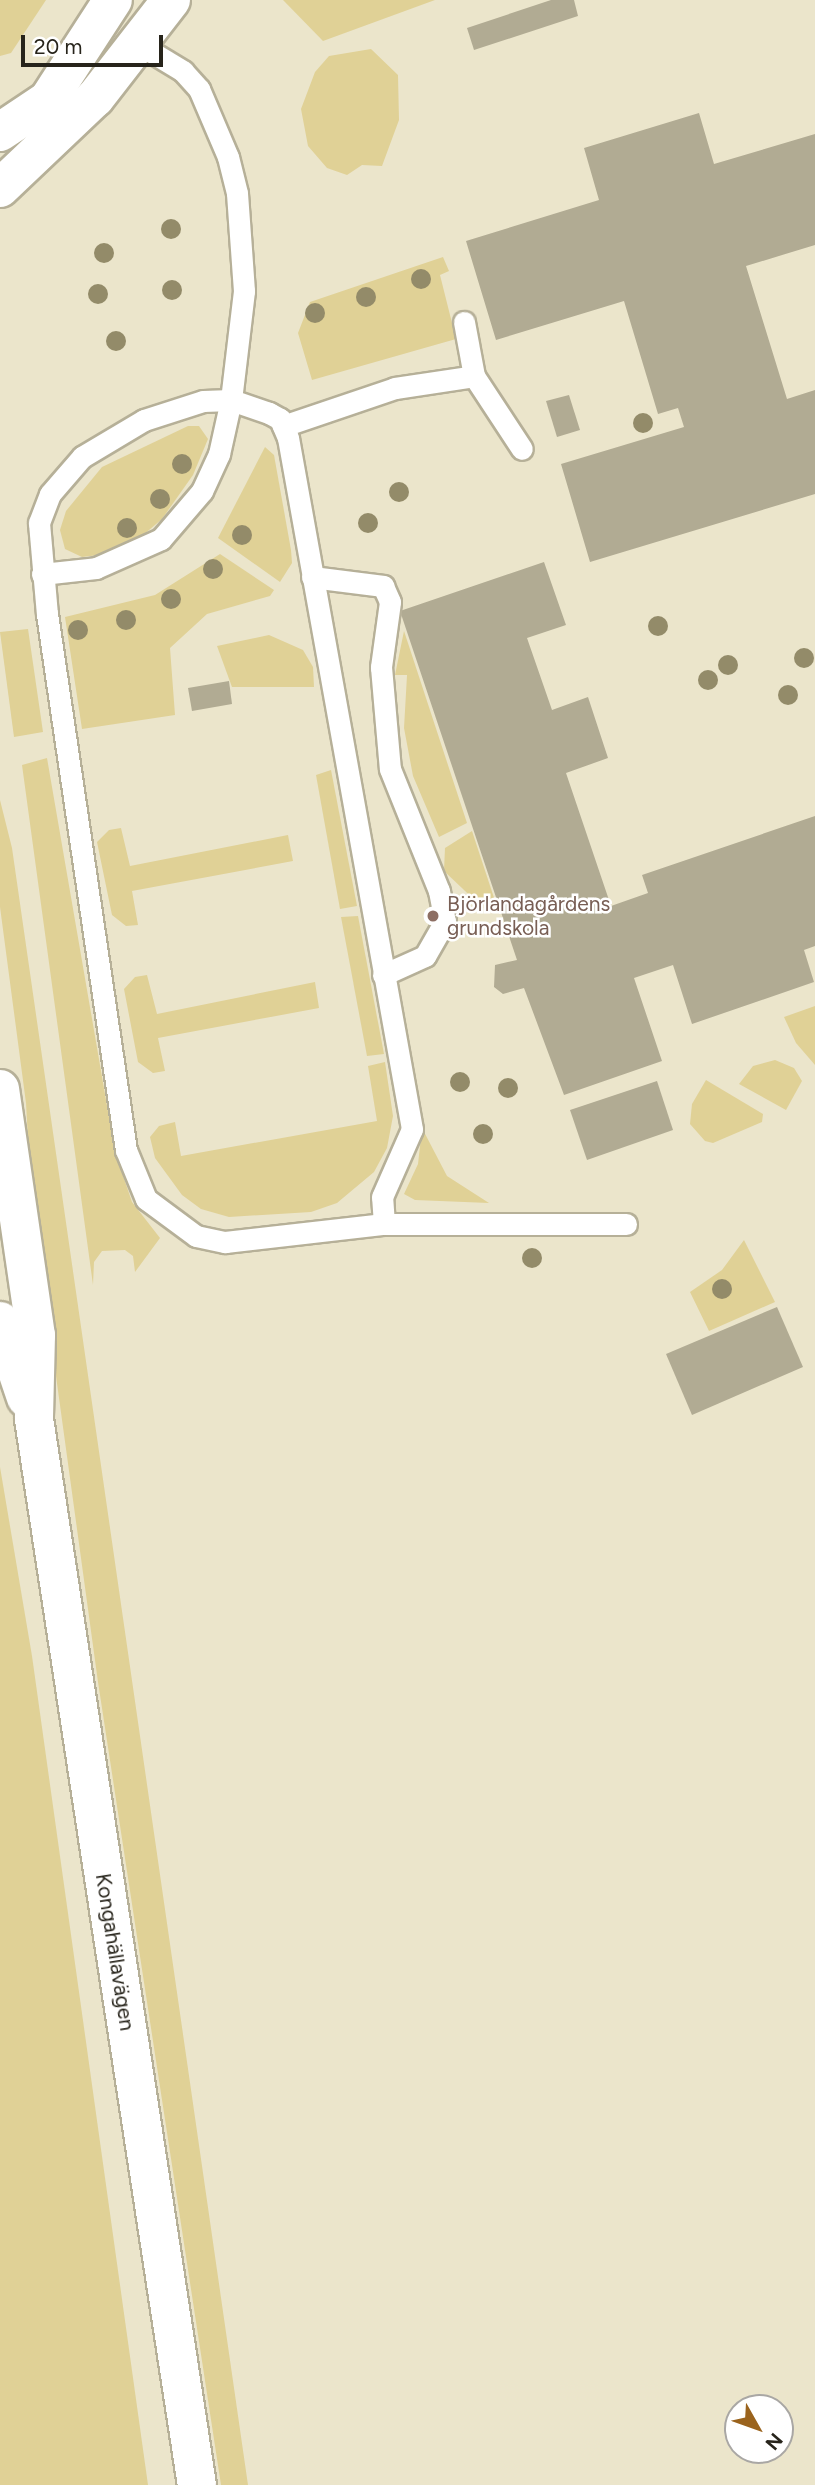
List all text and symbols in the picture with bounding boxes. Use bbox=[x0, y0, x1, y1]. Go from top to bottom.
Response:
scale bar bbox=[24, 21, 166, 65]
text: 20 m bbox=[34, 34, 82, 59]
place label: Björlandagårdens grundskola bbox=[447, 891, 610, 941]
marker: Björlandagårdens grundskola bbox=[425, 908, 441, 924]
street label: Kongahällavägen bbox=[90, 1872, 140, 2032]
north arrow bbox=[724, 2394, 794, 2464]
text: N bbox=[760, 2429, 787, 2455]

